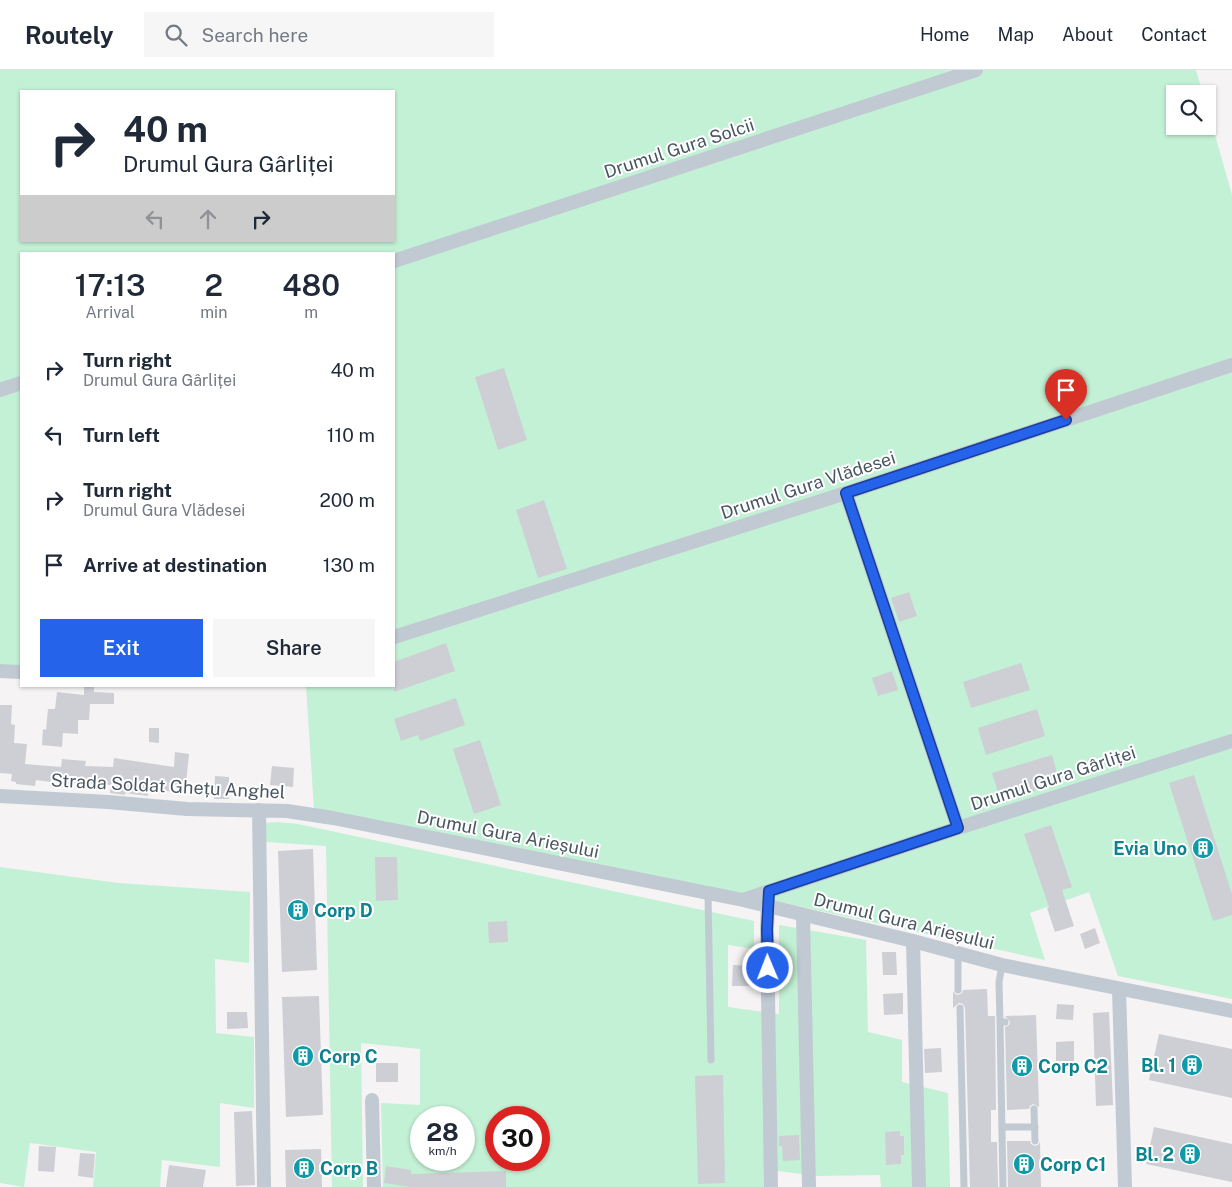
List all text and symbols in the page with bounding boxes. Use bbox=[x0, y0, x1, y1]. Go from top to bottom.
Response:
search box bbox=[144, 12, 494, 57]
text: Routely bbox=[25, 21, 114, 49]
icon: search bbox=[162, 21, 190, 49]
text: Search here bbox=[202, 24, 308, 46]
text: Home bbox=[920, 24, 970, 45]
text: Map bbox=[998, 24, 1034, 45]
text: About bbox=[1062, 24, 1113, 45]
text: Contact bbox=[1141, 24, 1207, 45]
map controls bbox=[1166, 85, 1216, 135]
button: search bbox=[1166, 85, 1216, 135]
text: 40 m bbox=[123, 109, 208, 150]
icon: right bbox=[40, 110, 105, 175]
street label: Drumul Gura Solcii bbox=[601, 114, 757, 182]
text: Drumul Gura Gârliței bbox=[123, 151, 334, 177]
icon: left bbox=[141, 205, 169, 233]
icon: ahead bbox=[194, 205, 222, 233]
icon: right bbox=[247, 205, 275, 233]
text: 17:13 bbox=[75, 267, 145, 303]
text: 2 bbox=[205, 267, 223, 303]
text: 480 bbox=[282, 267, 340, 303]
text: Arrival bbox=[85, 303, 135, 322]
text: min bbox=[200, 303, 227, 322]
text: m bbox=[304, 303, 318, 322]
text: Turn right bbox=[83, 349, 172, 371]
icon: right bbox=[40, 356, 68, 384]
text: 40 m bbox=[330, 359, 375, 381]
pin bbox=[1045, 369, 1087, 420]
text: Drumul Gura Gârliței bbox=[83, 371, 236, 390]
icon: arrive bbox=[1052, 376, 1080, 404]
icon: left bbox=[40, 421, 68, 449]
text: Turn left bbox=[83, 424, 160, 446]
text: 110 m bbox=[327, 424, 375, 446]
street label: Drumul Gura Vlădesei bbox=[718, 447, 898, 523]
text: Turn right bbox=[83, 479, 172, 501]
icon: right bbox=[40, 486, 68, 514]
text: 200 m bbox=[319, 489, 375, 511]
text: Drumul Gura Vlădesei bbox=[83, 501, 245, 520]
icon: arrive bbox=[40, 551, 68, 579]
text: Arrive at destination bbox=[83, 554, 267, 576]
text: 130 m bbox=[323, 554, 375, 576]
button: Exit bbox=[40, 619, 203, 677]
button: Share bbox=[213, 619, 375, 677]
street label: Drumul Gura Gârliței bbox=[968, 741, 1138, 815]
street label: Strada Soldat Ghețu Anghel bbox=[50, 769, 286, 803]
street label: Drumul Gura Arieșului bbox=[415, 806, 601, 862]
building icon: Evia Uno bbox=[1191, 836, 1215, 860]
place label: Evia Uno bbox=[1113, 838, 1187, 859]
street label: Drumul Gura Arieșului bbox=[812, 888, 996, 954]
building icon: Corp D bbox=[286, 898, 310, 922]
place label: Corp D bbox=[314, 900, 373, 921]
position arrow bbox=[741, 941, 793, 993]
building icon: Corp C bbox=[291, 1044, 315, 1068]
place label: Corp C bbox=[319, 1046, 378, 1067]
building icon: Bl. 1 bbox=[1180, 1053, 1204, 1077]
building icon: Corp C2 bbox=[1010, 1054, 1034, 1078]
place label: Bl. 1 bbox=[1141, 1055, 1176, 1076]
place label: Corp C2 bbox=[1038, 1056, 1108, 1077]
speed limit sign: 30 bbox=[485, 1106, 550, 1171]
text: 28 bbox=[426, 1117, 459, 1147]
building icon: Bl. 2 bbox=[1178, 1142, 1202, 1166]
text: km/h bbox=[428, 1144, 457, 1158]
place label: Bl. 2 bbox=[1135, 1144, 1174, 1165]
building icon: Corp C1 bbox=[1012, 1152, 1036, 1176]
place label: Corp C1 bbox=[1040, 1154, 1106, 1175]
building icon: Corp B bbox=[292, 1156, 316, 1180]
place label: Corp B bbox=[320, 1158, 378, 1179]

